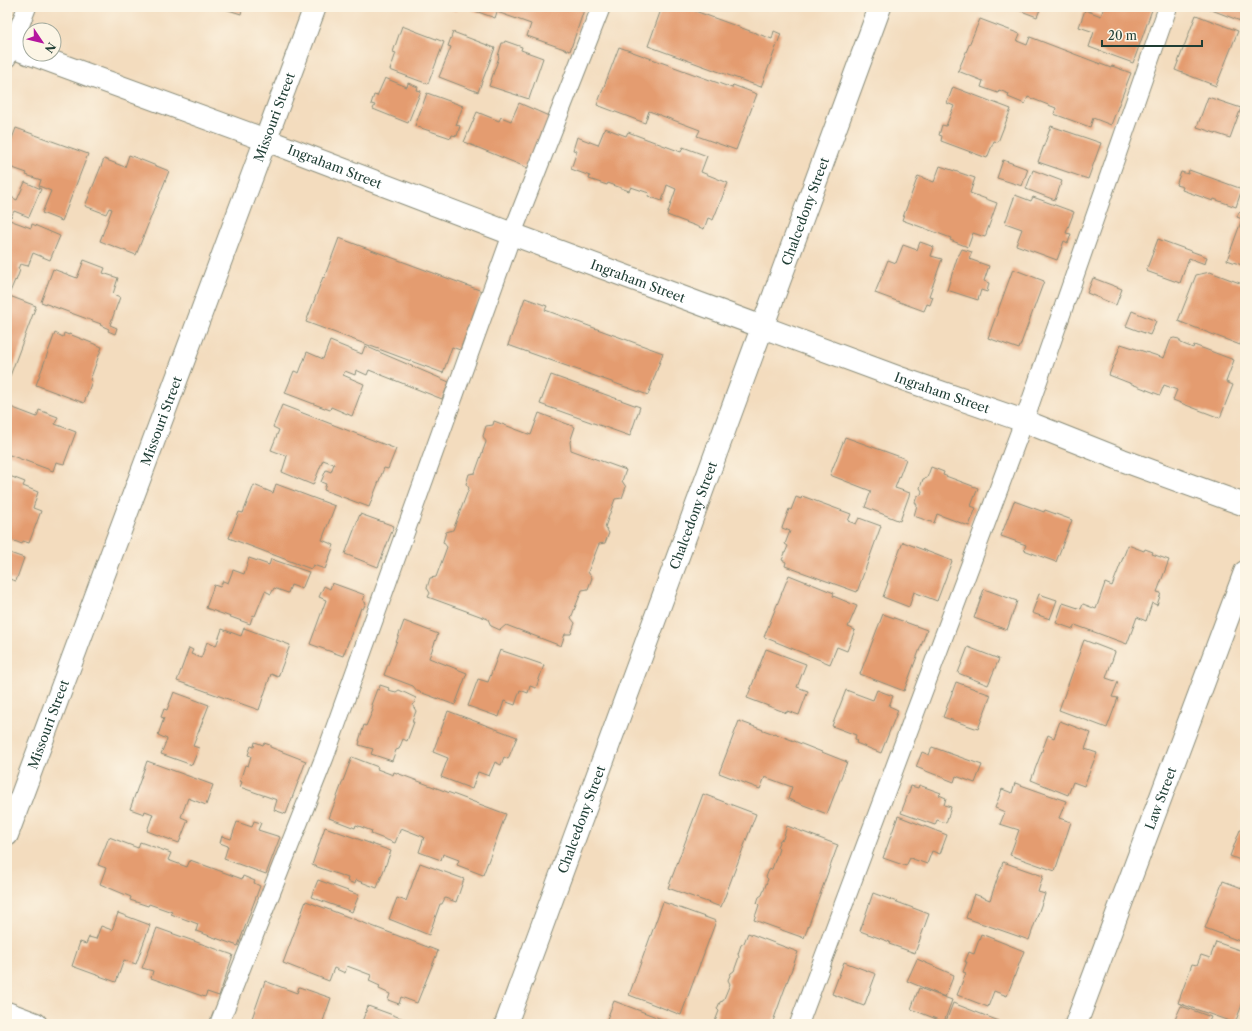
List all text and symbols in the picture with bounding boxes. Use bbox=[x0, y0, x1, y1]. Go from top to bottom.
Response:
north arrow bbox=[22, 22, 62, 62]
scale bar bbox=[1102, 22, 1202, 48]
text: 20 m bbox=[1108, 28, 1137, 43]
text: N bbox=[41, 40, 59, 56]
street label: Missouri Street bbox=[250, 70, 298, 164]
street label: Ingraham Street bbox=[285, 141, 385, 192]
street label: Chalcedony Street bbox=[778, 155, 832, 267]
street label: Ingraham Street bbox=[589, 256, 688, 306]
street label: Ingraham Street bbox=[892, 369, 992, 417]
street label: Missouri Street bbox=[137, 373, 185, 468]
street label: Chalcedony Street bbox=[666, 459, 720, 572]
street label: Missouri Street bbox=[24, 677, 72, 771]
street label: Chalcedony Street bbox=[554, 763, 609, 876]
street label: Law Street bbox=[1141, 764, 1180, 832]

